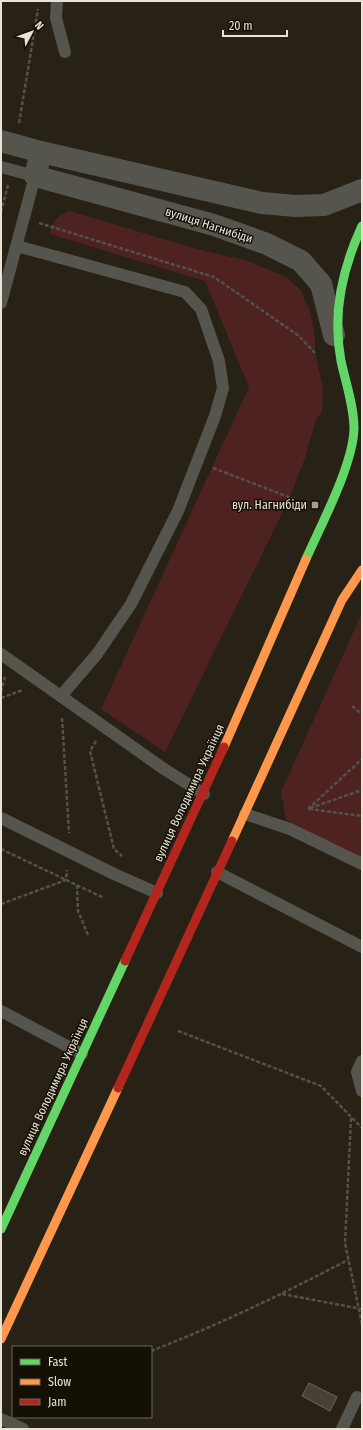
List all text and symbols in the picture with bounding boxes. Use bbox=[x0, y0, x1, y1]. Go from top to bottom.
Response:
north arrow bbox=[12, 12, 52, 52]
scale bar bbox=[223, 12, 287, 38]
text: N bbox=[32, 19, 46, 33]
text: 20 m bbox=[229, 19, 253, 33]
street label: вулиця Нагнибіди bbox=[163, 204, 255, 246]
place label: вул. Нагнибіди bbox=[232, 498, 307, 512]
marker: вул. Нагнибіди bbox=[310, 500, 320, 510]
street label: вулиця Володимира Українця bbox=[151, 722, 227, 864]
street label: вулиця Володимира Українця bbox=[15, 1016, 91, 1158]
legend bbox=[12, 1346, 152, 1418]
text: Fast bbox=[48, 1355, 67, 1369]
text: Slow bbox=[48, 1375, 71, 1389]
text: Jam bbox=[48, 1395, 66, 1409]

